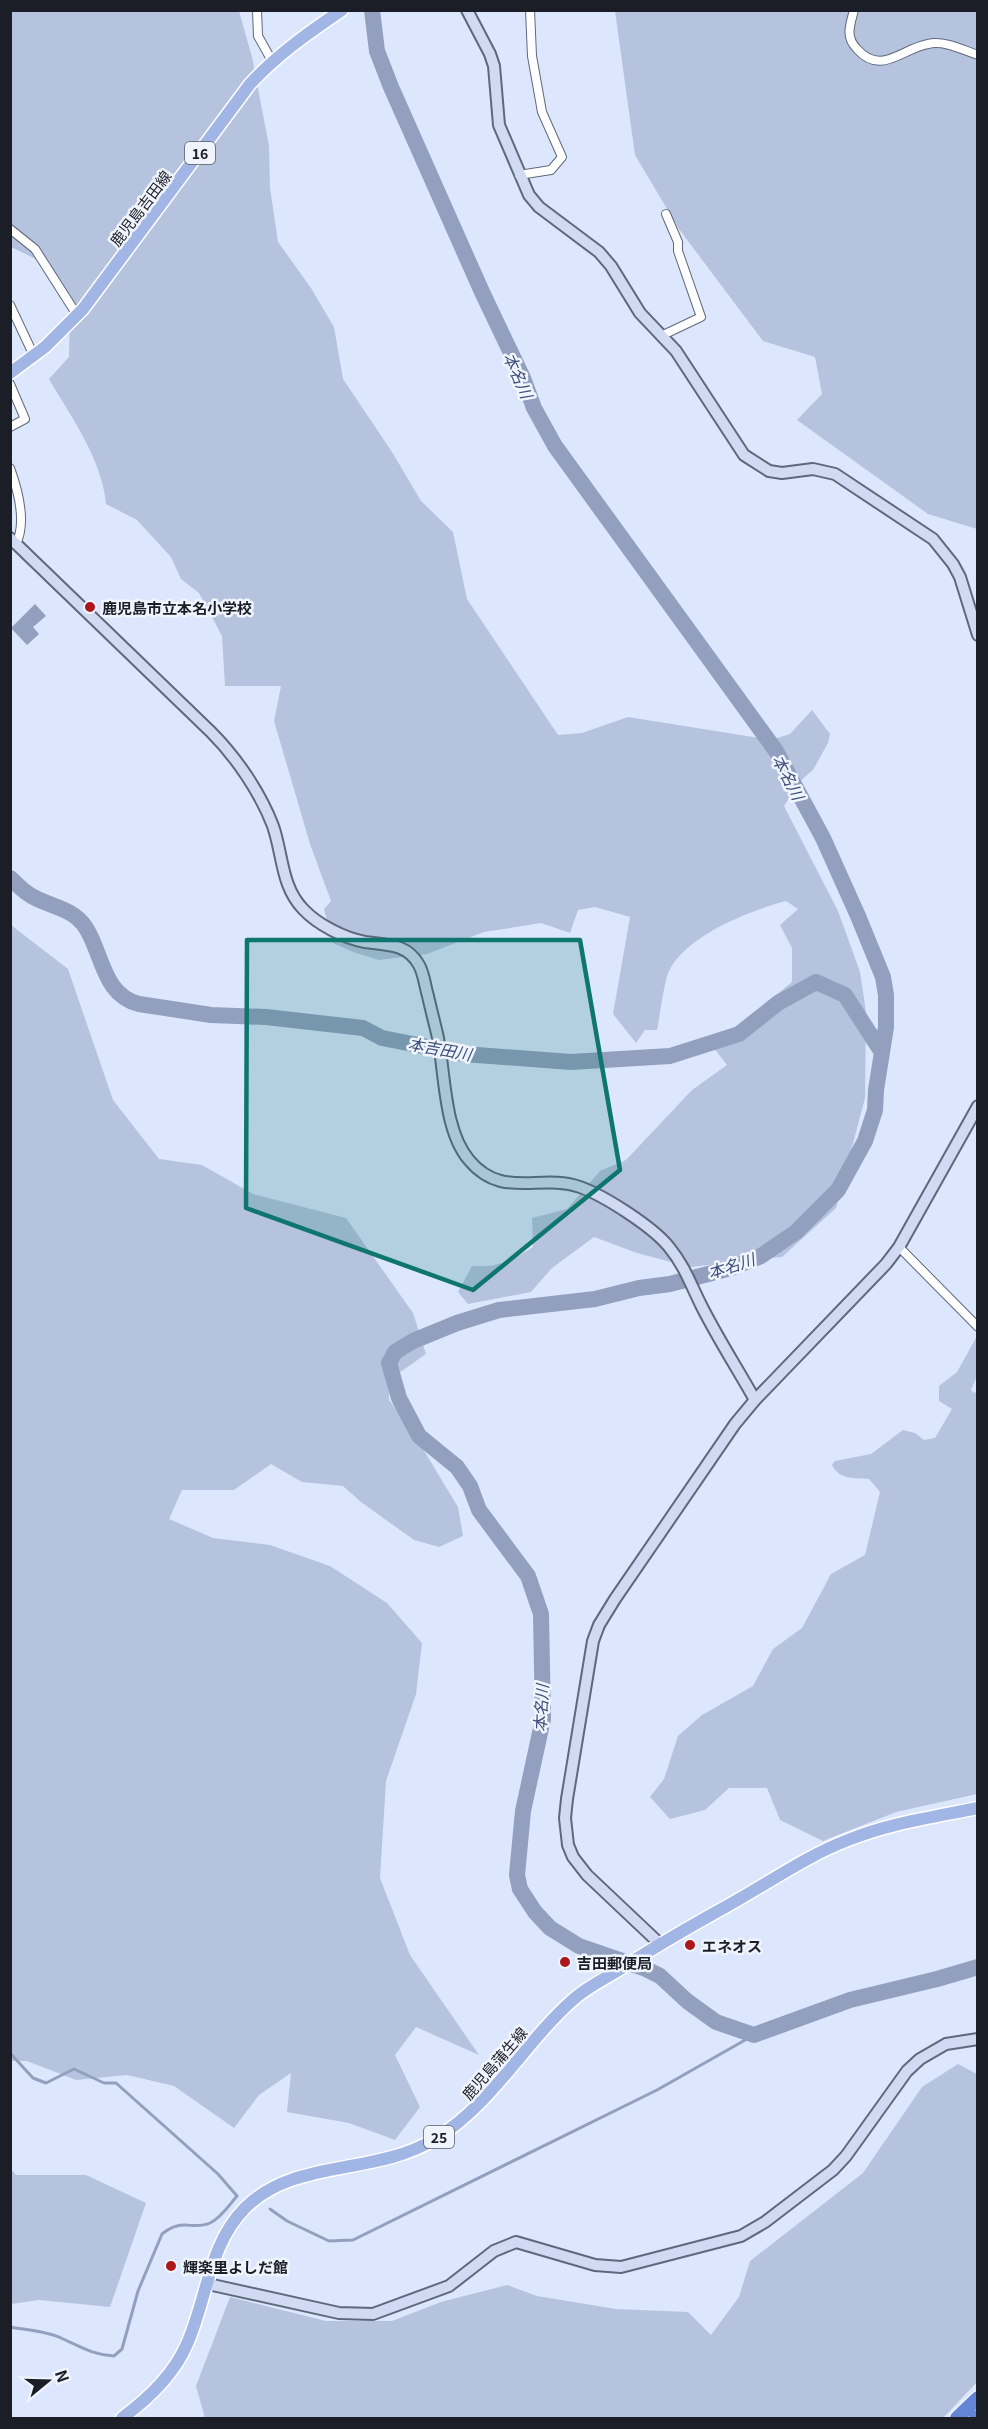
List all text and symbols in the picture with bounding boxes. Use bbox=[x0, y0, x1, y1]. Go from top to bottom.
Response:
road number: 16 bbox=[185, 142, 215, 164]
street label: 鹿児島吉田線 bbox=[105, 166, 175, 250]
water label: 本名川 bbox=[498, 348, 541, 404]
place label: 鹿児島市立本名小学校 bbox=[102, 597, 252, 618]
marker: 鹿児島市立本名小学校 bbox=[83, 600, 97, 614]
water label: 本名川 bbox=[767, 750, 811, 806]
water label: 本吉田川 bbox=[406, 1031, 476, 1066]
water label: 本名川 bbox=[704, 1246, 759, 1284]
water label: 本名川 bbox=[527, 1681, 553, 1733]
place label: エネオス bbox=[702, 1935, 762, 1956]
marker: エネオス bbox=[683, 1938, 697, 1952]
place label: 吉田郵便局 bbox=[577, 1952, 652, 1973]
marker: 吉田郵便局 bbox=[558, 1955, 572, 1969]
street label: 鹿児島蒲生線 bbox=[457, 2022, 531, 2104]
road number: 25 bbox=[424, 2126, 454, 2148]
place label: 輝楽里よしだ館 bbox=[183, 2256, 288, 2277]
marker: 輝楽里よしだ館 bbox=[164, 2259, 178, 2273]
north arrow bbox=[18, 2351, 78, 2411]
text: N bbox=[50, 2366, 76, 2385]

